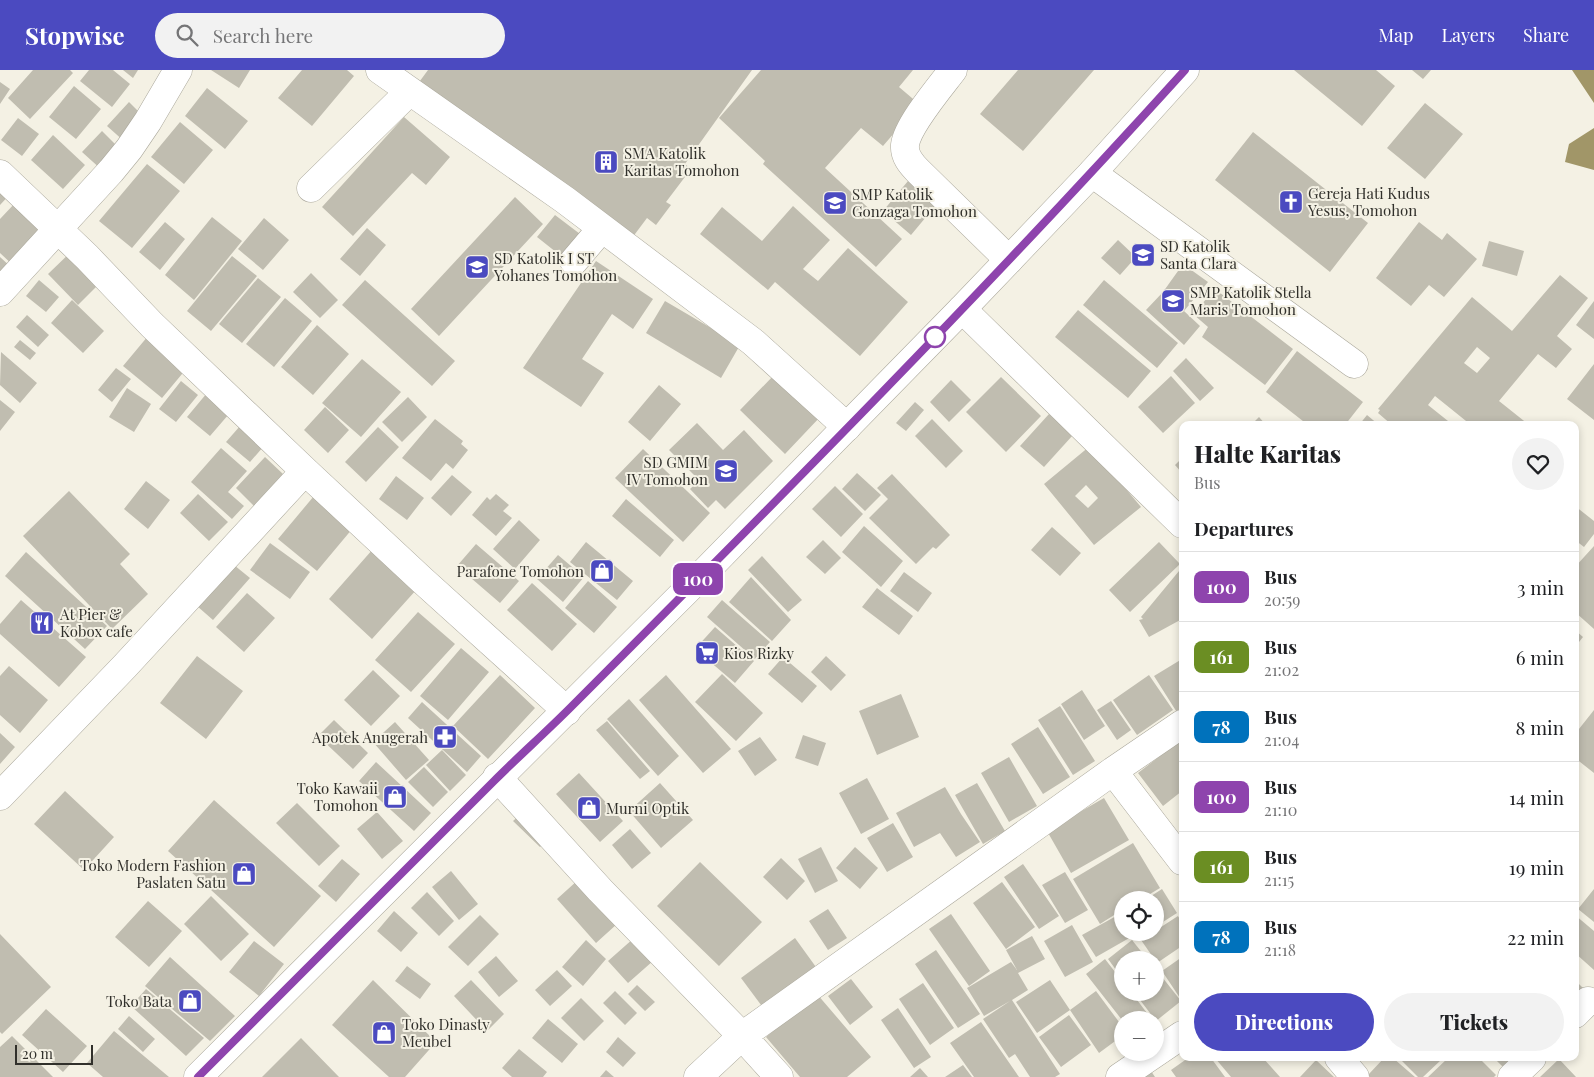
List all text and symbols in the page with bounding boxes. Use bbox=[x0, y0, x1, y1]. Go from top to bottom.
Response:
search box bbox=[155, 13, 505, 58]
text: Stopwise bbox=[25, 19, 125, 51]
icon: search bbox=[173, 21, 201, 49]
text: Search here bbox=[213, 22, 313, 48]
text: Map bbox=[1378, 23, 1413, 47]
text: Layers bbox=[1441, 23, 1495, 47]
text: Share bbox=[1523, 23, 1569, 47]
place label: SMA Katolik Karitas Tomohon bbox=[624, 143, 740, 180]
building icon: SMA Katolik Karitas Tomohon bbox=[593, 149, 619, 175]
place label: Gereja Hati Kudus Yesus, Tomohon bbox=[1307, 183, 1430, 220]
place label: SMP Katolik Gonzaga Tomohon bbox=[852, 184, 977, 221]
church icon: Gereja Hati Kudus Yesus, Tomohon bbox=[1278, 189, 1304, 215]
school or university icon: SMP Katolik Gonzaga Tomohon bbox=[822, 190, 848, 216]
place label: SD Katolik Santa Clara bbox=[1160, 236, 1238, 273]
school or university icon: SD Katolik Santa Clara bbox=[1130, 242, 1156, 268]
place label: SD Katolik I ST Yohanes Tomohon bbox=[493, 248, 617, 285]
school or university icon: SD Katolik I ST Yohanes Tomohon bbox=[464, 254, 490, 280]
place label: SMP Katolik Stella Maris Tomohon bbox=[1190, 282, 1312, 319]
school or university icon: SMP Katolik Stella Maris Tomohon bbox=[1160, 288, 1186, 314]
unlabelled marker bbox=[924, 326, 946, 348]
text: Halte Karitas bbox=[1194, 437, 1341, 469]
button: heart bbox=[1512, 438, 1564, 490]
place label: SD GMIM IV Tomohon bbox=[626, 452, 708, 489]
school or university icon: SD GMIM IV Tomohon bbox=[713, 458, 739, 484]
text: Bus bbox=[1194, 472, 1220, 493]
text: Departures bbox=[1194, 515, 1294, 541]
shop icon: Parafone Tomohon bbox=[589, 558, 615, 584]
place label: Parafone Tomohon bbox=[457, 561, 584, 581]
line badge: 100 bbox=[669, 563, 727, 595]
text: Bus bbox=[1264, 563, 1297, 589]
text: 100 bbox=[683, 567, 713, 591]
text: 3 min bbox=[1517, 574, 1564, 600]
text: 100 bbox=[1206, 575, 1237, 599]
text: 20:59 bbox=[1264, 589, 1300, 610]
place label: At Pier & Kobox cafe bbox=[59, 604, 133, 641]
restaurant icon: At Pier & Kobox cafe bbox=[29, 610, 55, 636]
text: Bus bbox=[1264, 633, 1297, 659]
supermarket icon: Kios Rizky bbox=[694, 640, 720, 666]
place label: Kios Rizky bbox=[724, 643, 794, 663]
text: 6 min bbox=[1516, 644, 1564, 670]
text: 161 bbox=[1210, 645, 1233, 669]
text: 21:02 bbox=[1264, 659, 1299, 680]
text: Bus bbox=[1264, 703, 1297, 729]
text: 8 min bbox=[1516, 714, 1564, 740]
text: 78 bbox=[1212, 715, 1231, 739]
pharmacy icon: Apotek Anugerah bbox=[432, 724, 458, 750]
place label: Apotek Anugerah bbox=[311, 727, 428, 747]
text: 21:04 bbox=[1264, 729, 1299, 750]
text: Bus bbox=[1264, 773, 1297, 799]
place label: Toko Kawaii Tomohon bbox=[297, 778, 379, 815]
shop icon: Toko Kawaii Tomohon bbox=[382, 784, 408, 810]
text: 14 min bbox=[1509, 784, 1564, 810]
text: 100 bbox=[1206, 785, 1237, 809]
shop icon: Murni Optik bbox=[576, 795, 602, 821]
place label: Murni Optik bbox=[606, 798, 690, 818]
text: 21:10 bbox=[1264, 799, 1297, 820]
text: Bus bbox=[1264, 843, 1297, 869]
text: 19 min bbox=[1509, 854, 1564, 880]
place label: Toko Modern Fashion Paslaten Satu bbox=[80, 855, 226, 892]
text: 161 bbox=[1210, 855, 1233, 879]
shop icon: Toko Modern Fashion Paslaten Satu bbox=[231, 861, 257, 887]
text: 21:15 bbox=[1264, 869, 1294, 890]
map controls bbox=[1114, 891, 1164, 1061]
button: locate bbox=[1114, 891, 1164, 941]
text: Bus bbox=[1264, 913, 1297, 939]
text: 22 min bbox=[1507, 924, 1564, 950]
text: 78 bbox=[1212, 925, 1231, 949]
text: 21:18 bbox=[1264, 939, 1296, 960]
button: + bbox=[1114, 951, 1164, 1001]
shop icon: Toko Bata bbox=[177, 988, 203, 1014]
place label: Toko Bata bbox=[106, 991, 173, 1011]
button: Directions bbox=[1194, 993, 1374, 1051]
button: Tickets bbox=[1384, 993, 1564, 1051]
button: − bbox=[1114, 1011, 1164, 1061]
place label: Toko Dinasty Meubel bbox=[402, 1014, 490, 1051]
shop icon: Toko Dinasty Meubel bbox=[371, 1020, 397, 1046]
scale bar bbox=[15, 1042, 92, 1065]
text: 20 m bbox=[22, 1044, 53, 1063]

